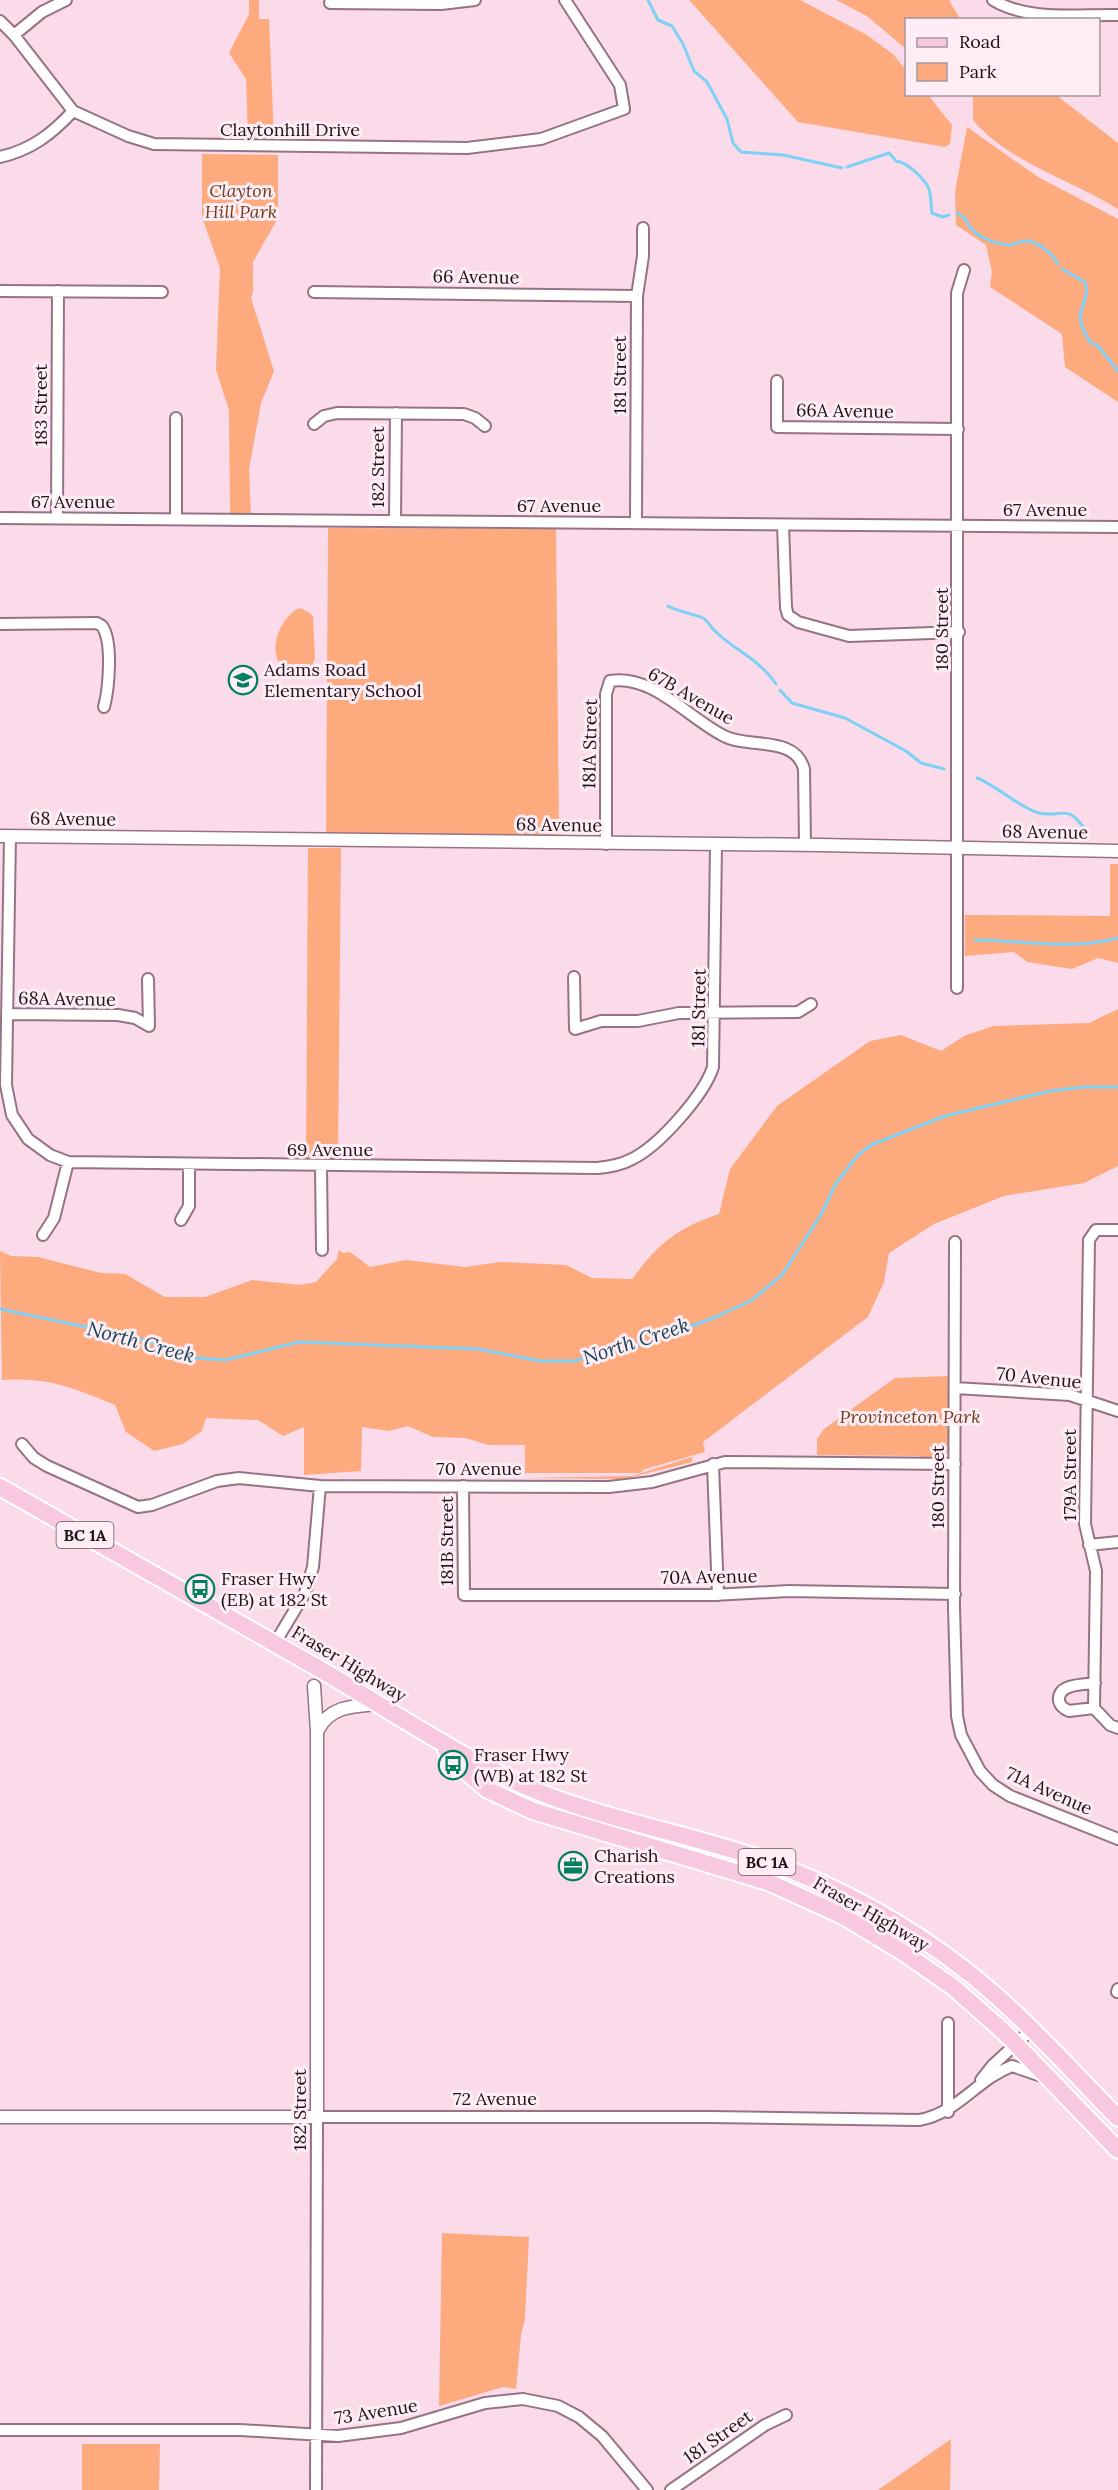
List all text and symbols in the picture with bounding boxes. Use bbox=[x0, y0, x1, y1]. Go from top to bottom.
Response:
legend bbox=[905, 18, 1100, 96]
text: Road bbox=[959, 30, 1001, 53]
text: Park bbox=[959, 60, 997, 83]
street label: Claytonhill Drive bbox=[220, 118, 360, 141]
park label: Clayton Hill Park bbox=[205, 179, 277, 223]
street label: 66 Avenue bbox=[432, 264, 520, 289]
street label: 181 Street bbox=[608, 335, 631, 414]
street label: 183 Street bbox=[29, 364, 52, 446]
street label: 66A Avenue bbox=[796, 398, 894, 423]
street label: 182 Street bbox=[366, 426, 389, 508]
street label: 67 Avenue bbox=[31, 490, 115, 513]
street label: 67 Avenue bbox=[517, 494, 601, 517]
street label: 67 Avenue bbox=[1003, 498, 1087, 521]
street label: 180 Street bbox=[930, 587, 953, 671]
place label: Adams Road Elementary School bbox=[263, 658, 422, 702]
street label: 67B Avenue bbox=[644, 662, 739, 730]
school or university icon: Adams Road Elementary School bbox=[227, 664, 259, 696]
street label: 181A Street bbox=[577, 699, 602, 789]
street label: 68 Avenue bbox=[30, 806, 117, 831]
street label: 68 Avenue bbox=[516, 812, 603, 837]
street label: 68 Avenue bbox=[1002, 819, 1089, 844]
street label: 181 Street bbox=[686, 968, 711, 1048]
street label: 68A Avenue bbox=[18, 986, 116, 1011]
street label: 69 Avenue bbox=[287, 1138, 374, 1161]
water label: North Creek bbox=[579, 1312, 692, 1369]
water label: North Creek bbox=[85, 1315, 198, 1368]
street label: 70 Avenue bbox=[995, 1362, 1083, 1393]
park label: Provinceton Park bbox=[839, 1405, 981, 1428]
street label: 179A Street bbox=[1058, 1429, 1081, 1521]
street label: 180 Street bbox=[926, 1445, 949, 1529]
street label: 70 Avenue bbox=[436, 1457, 522, 1480]
street label: 181B Street bbox=[435, 1496, 458, 1586]
road number: BC 1A bbox=[56, 1522, 113, 1548]
street label: 70A Avenue bbox=[661, 1564, 758, 1589]
place label: Fraser Hwy (EB) at 182 St bbox=[221, 1567, 328, 1611]
bus stop icon: Fraser Hwy (EB) at 182 St bbox=[184, 1573, 216, 1605]
street label: Fraser Highway bbox=[288, 1620, 411, 1707]
place label: Fraser Hwy (WB) at 182 St bbox=[474, 1743, 588, 1787]
bus stop icon: Fraser Hwy (WB) at 182 St bbox=[437, 1749, 469, 1781]
street label: 71A Avenue bbox=[1002, 1761, 1096, 1820]
place label: Charish Creations bbox=[594, 1844, 675, 1888]
road number: BC 1A bbox=[738, 1849, 795, 1875]
office icon: Charish Creations bbox=[557, 1850, 589, 1882]
street label: Fraser Highway bbox=[809, 1871, 934, 1956]
street label: 182 Street bbox=[288, 2069, 311, 2151]
street label: 72 Avenue bbox=[453, 2087, 537, 2110]
street label: 73 Avenue bbox=[333, 2394, 420, 2429]
street label: 181 Street bbox=[679, 2404, 757, 2469]

